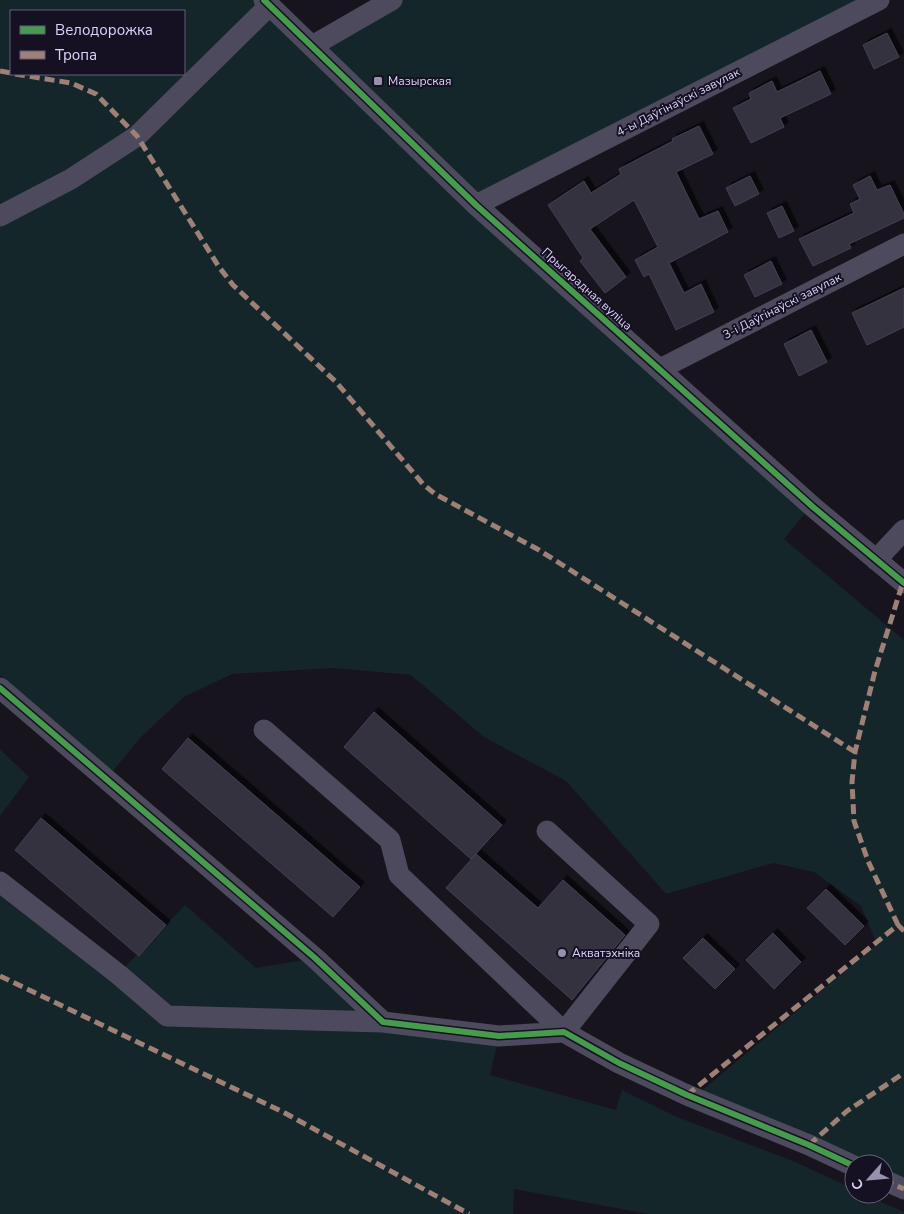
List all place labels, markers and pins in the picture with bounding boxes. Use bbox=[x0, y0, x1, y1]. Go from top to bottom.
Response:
place label: Мазырская bbox=[388, 73, 452, 89]
marker: Мазырская bbox=[372, 75, 384, 87]
place label: Акватэхніка bbox=[572, 945, 640, 961]
marker: Акватэхніка bbox=[556, 947, 568, 959]

